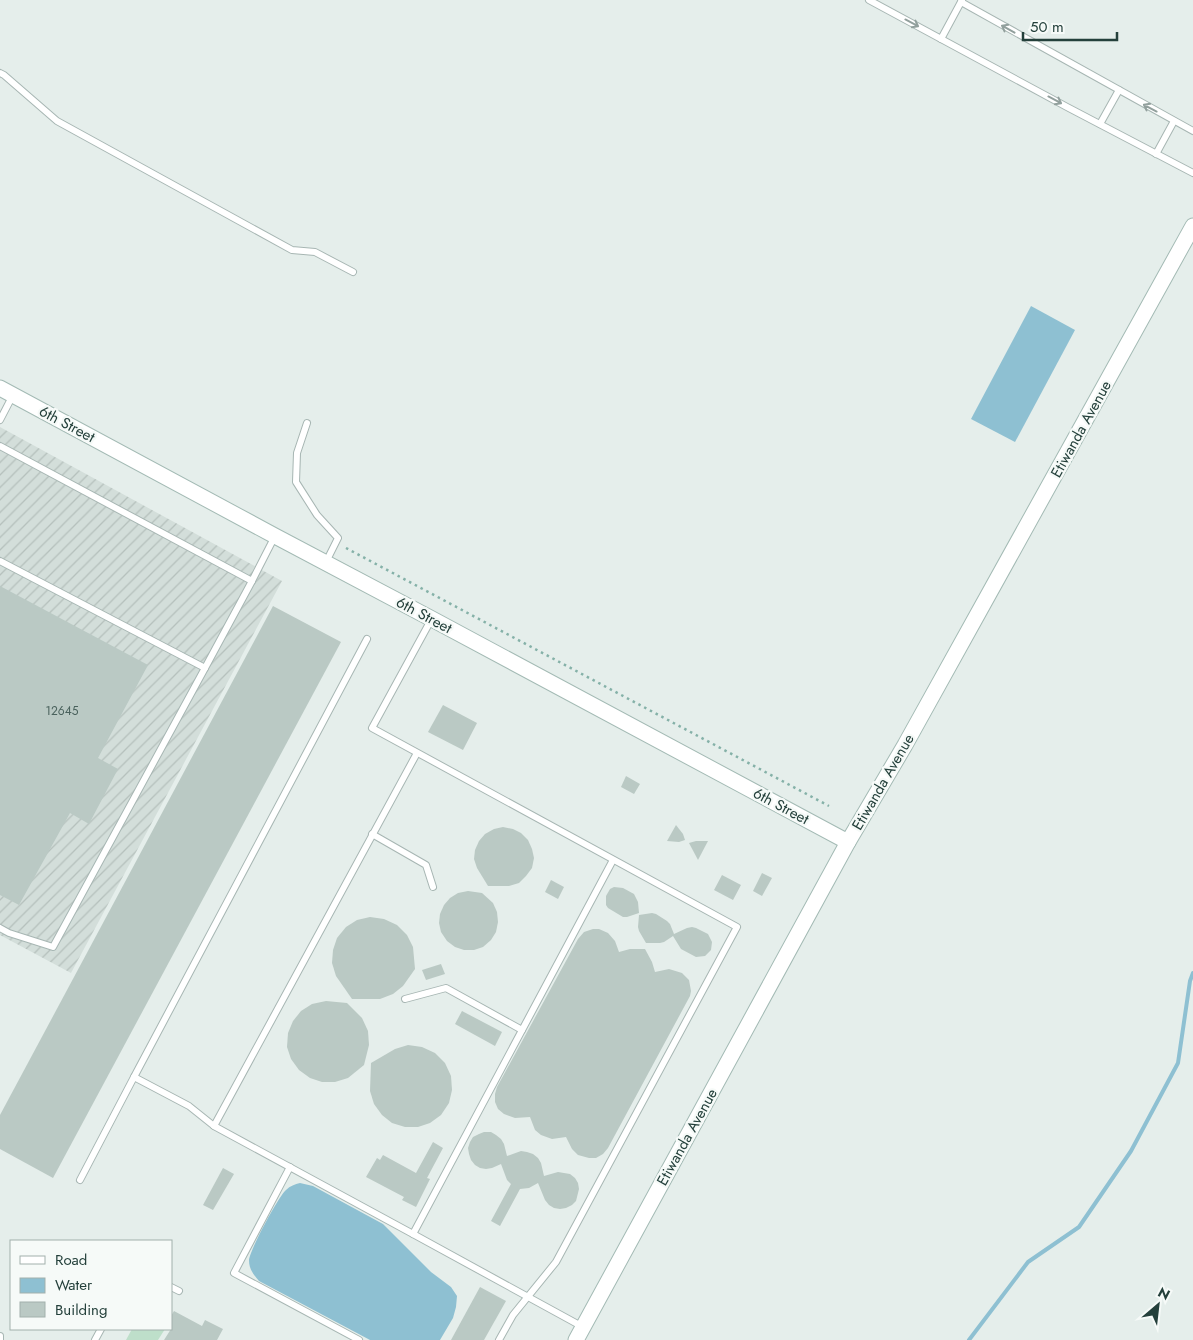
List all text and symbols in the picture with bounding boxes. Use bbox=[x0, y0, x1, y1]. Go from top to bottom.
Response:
scale bar bbox=[1023, 10, 1117, 42]
text: 50 m bbox=[1030, 16, 1064, 38]
one-way arrow bbox=[904, 19, 919, 28]
one-way arrow bbox=[1001, 23, 1016, 33]
one-way arrow bbox=[1047, 96, 1062, 105]
one-way arrow bbox=[1143, 102, 1158, 112]
street label: Etiwanda Avenue bbox=[1045, 376, 1117, 482]
street label: 6th Street bbox=[35, 400, 99, 448]
street label: 6th Street bbox=[392, 591, 456, 639]
house number: 12645 bbox=[46, 702, 79, 720]
street label: Etiwanda Avenue bbox=[846, 729, 920, 834]
street label: 6th Street bbox=[749, 782, 813, 830]
street label: Etiwanda Avenue bbox=[651, 1084, 723, 1190]
legend bbox=[10, 1240, 172, 1330]
text: Road bbox=[55, 1249, 87, 1271]
text: Water bbox=[55, 1274, 93, 1296]
north arrow bbox=[1133, 1280, 1183, 1330]
text: N bbox=[1154, 1282, 1174, 1305]
text: Building bbox=[55, 1299, 107, 1321]

